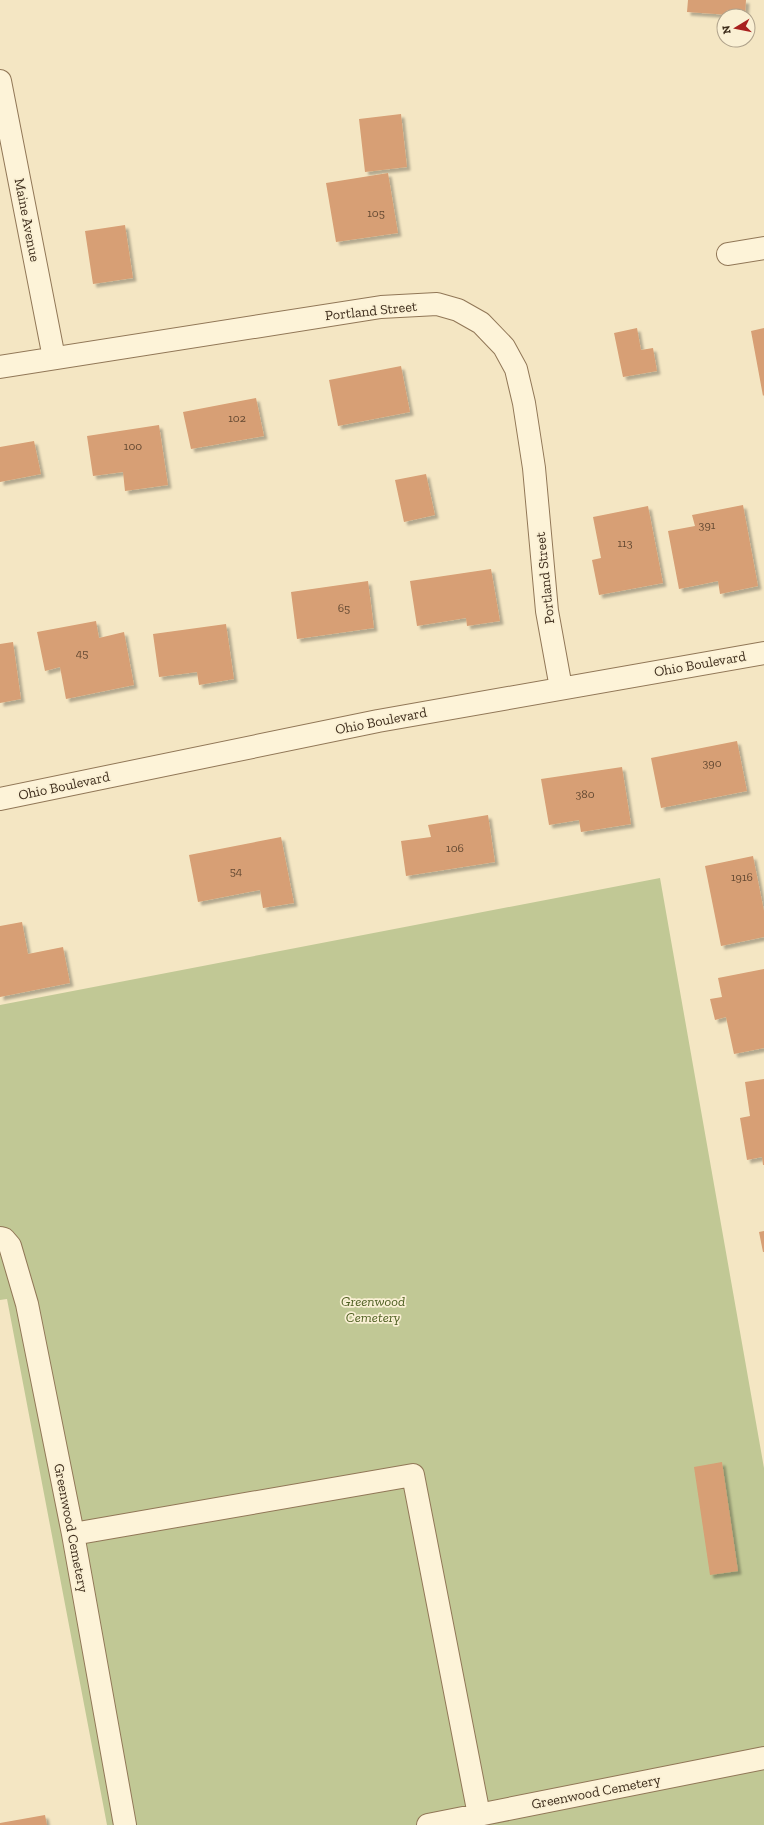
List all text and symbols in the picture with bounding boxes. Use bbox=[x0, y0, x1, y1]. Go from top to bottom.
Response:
north arrow bbox=[716, 8, 756, 48]
text: N bbox=[719, 24, 734, 35]
street label: Maine Avenue bbox=[11, 177, 43, 264]
house number: 105 bbox=[367, 206, 385, 220]
street label: Portland Street bbox=[324, 298, 419, 324]
house number: 102 bbox=[228, 411, 246, 425]
house number: 100 bbox=[124, 439, 142, 453]
house number: 391 bbox=[699, 518, 716, 532]
street label: Portland Street bbox=[532, 530, 558, 625]
house number: 113 bbox=[617, 536, 633, 550]
house number: 65 bbox=[338, 601, 350, 615]
house number: 45 bbox=[76, 646, 88, 660]
street label: Ohio Boulevard bbox=[653, 647, 748, 680]
street label: Ohio Boulevard bbox=[334, 704, 429, 738]
house number: 390 bbox=[702, 756, 722, 770]
street label: Ohio Boulevard bbox=[17, 768, 112, 804]
house number: 380 bbox=[575, 787, 595, 801]
house number: 106 bbox=[446, 841, 464, 855]
house number: 54 bbox=[230, 864, 243, 878]
house number: 1916 bbox=[731, 870, 753, 884]
park label: Greenwood Cemetery bbox=[341, 1293, 405, 1326]
street label: Greenwood Cemetery bbox=[50, 1462, 92, 1595]
street label: Greenwood Cemetery bbox=[530, 1771, 663, 1813]

